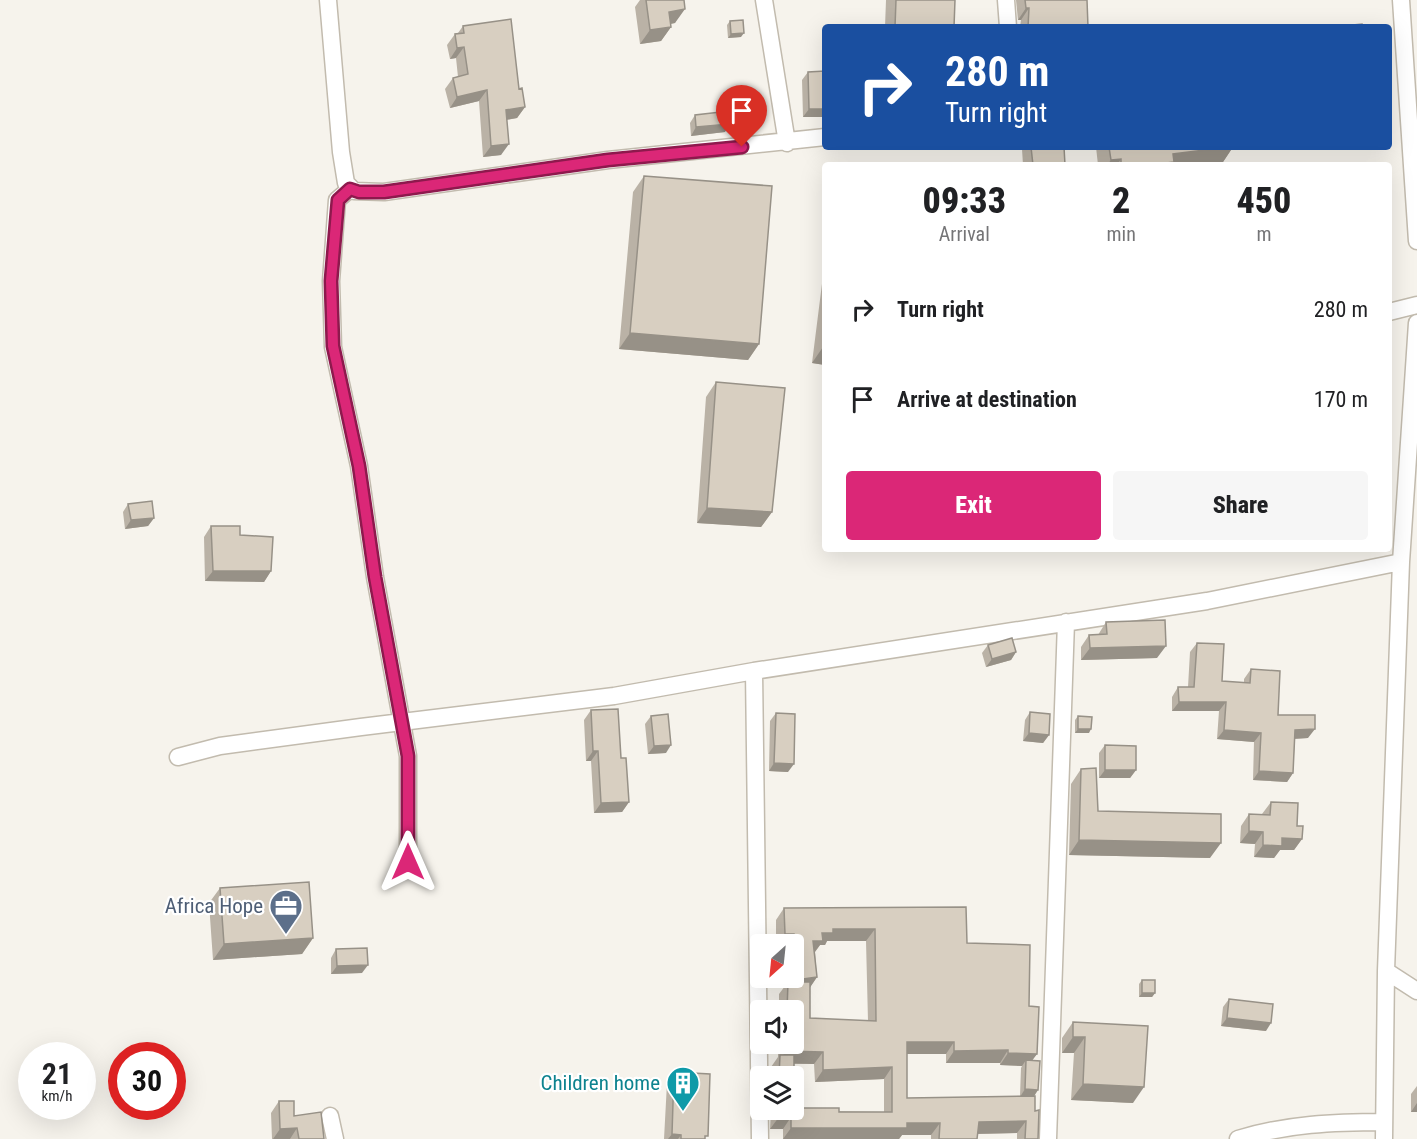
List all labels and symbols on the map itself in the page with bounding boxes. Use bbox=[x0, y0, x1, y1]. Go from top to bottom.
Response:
pin bbox=[716, 85, 767, 147]
position arrow bbox=[376, 830, 440, 894]
office icon: Africa Hope bbox=[268, 888, 304, 935]
place label: Africa Hope bbox=[165, 894, 263, 918]
north arrow bbox=[750, 934, 804, 988]
speed limit sign: 30 bbox=[108, 1042, 186, 1120]
building icon: Children home bbox=[665, 1065, 701, 1112]
place label: Children home bbox=[541, 1071, 660, 1095]

